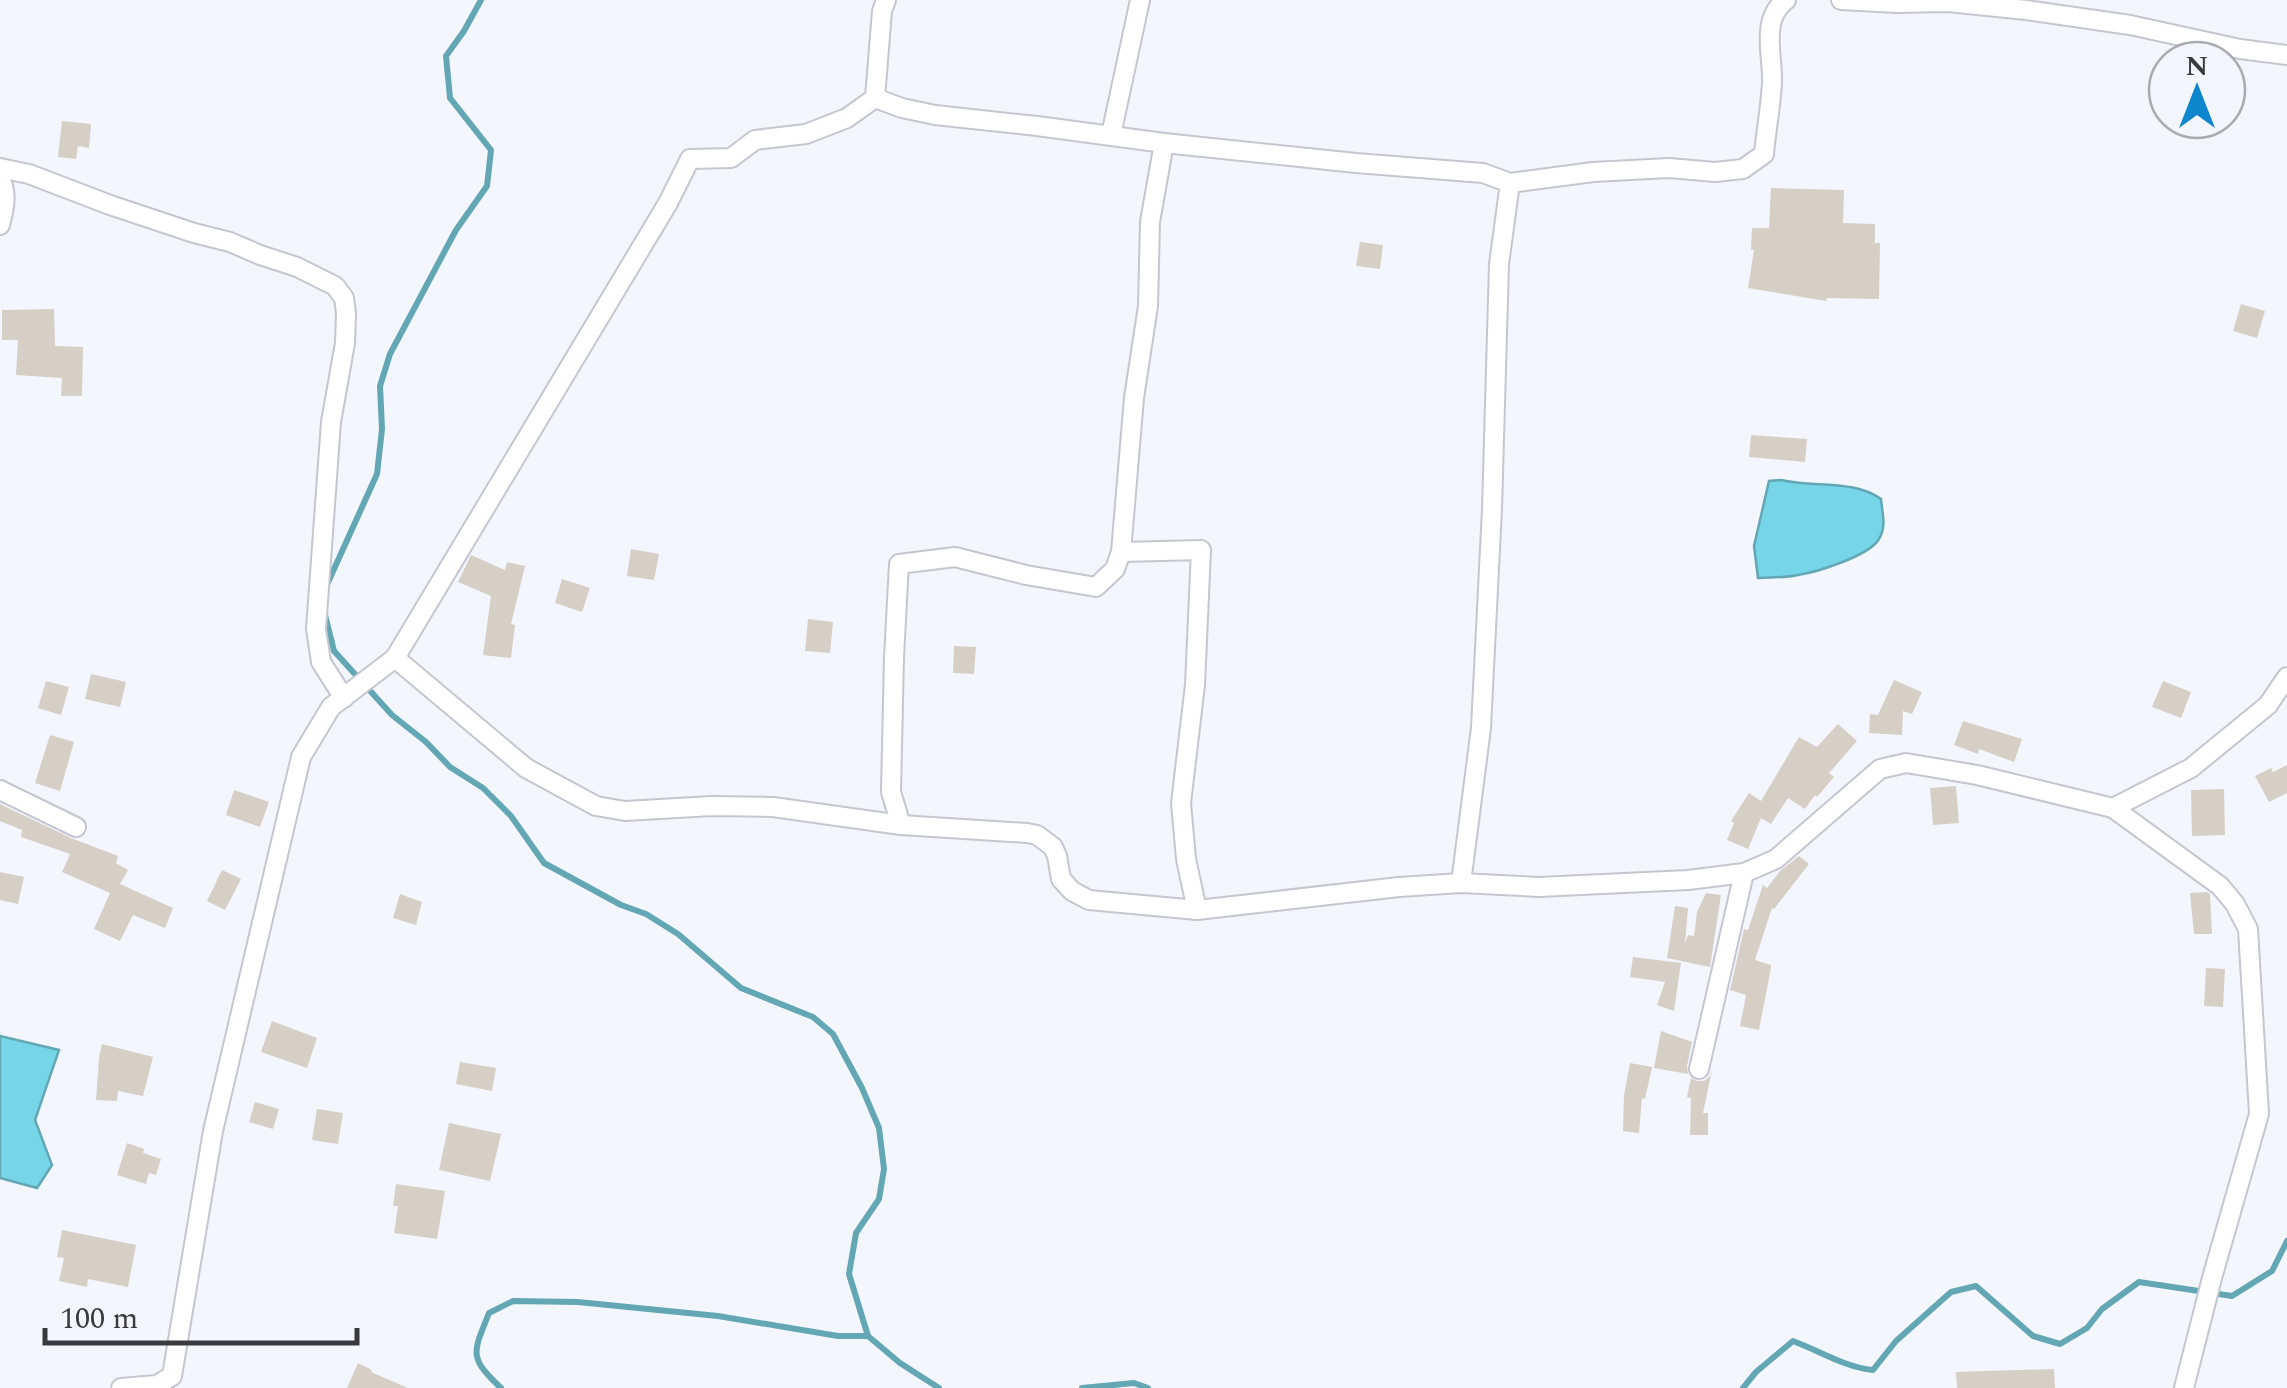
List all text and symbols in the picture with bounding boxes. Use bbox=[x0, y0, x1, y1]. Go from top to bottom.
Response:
north arrow bbox=[2147, 40, 2247, 140]
text: N bbox=[2186, 45, 2208, 88]
scale bar bbox=[45, 1283, 358, 1345]
text: 100 m bbox=[60, 1296, 138, 1342]

